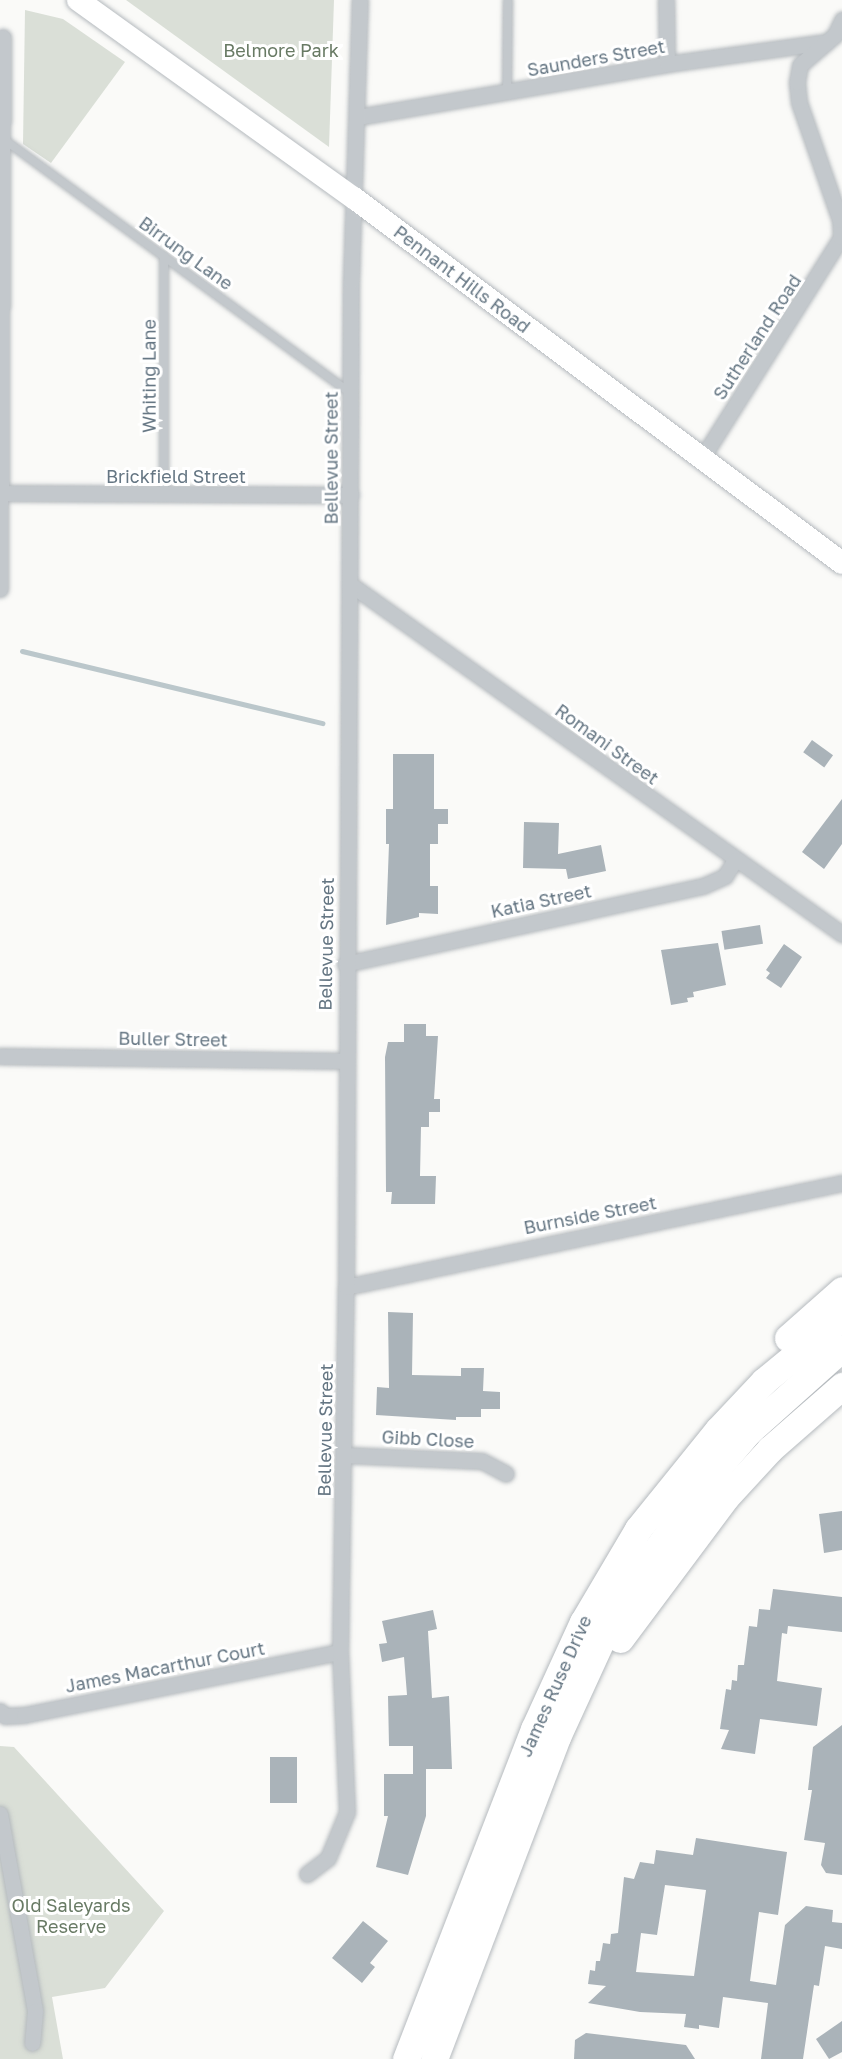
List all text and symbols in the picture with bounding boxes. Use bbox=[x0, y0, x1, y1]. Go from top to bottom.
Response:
street label: Saunders Street bbox=[525, 35, 667, 81]
park label: Belmore Park bbox=[223, 39, 339, 61]
street label: Birrung Lane bbox=[135, 212, 237, 294]
street label: Pennant Hills Road bbox=[390, 221, 534, 337]
street label: Sutherland Road bbox=[709, 270, 805, 404]
street label: Whiting Lane bbox=[138, 319, 160, 433]
street label: Bellevue Street bbox=[320, 391, 342, 525]
street label: Brickfield Street bbox=[106, 465, 246, 487]
street label: Romani Street bbox=[551, 699, 663, 789]
street label: Bellevue Street bbox=[314, 877, 338, 1011]
street label: Katia Street bbox=[489, 880, 593, 922]
street label: Buller Street bbox=[118, 1027, 228, 1051]
street label: Burnside Street bbox=[522, 1192, 658, 1238]
street label: Bellevue Street bbox=[313, 1363, 337, 1497]
street label: Gibb Close bbox=[381, 1426, 475, 1452]
street label: James Ruse Drive bbox=[514, 1612, 596, 1760]
street label: James Macarthur Court bbox=[63, 1637, 267, 1697]
park label: Old Saleyards Reserve bbox=[12, 1895, 130, 1938]

